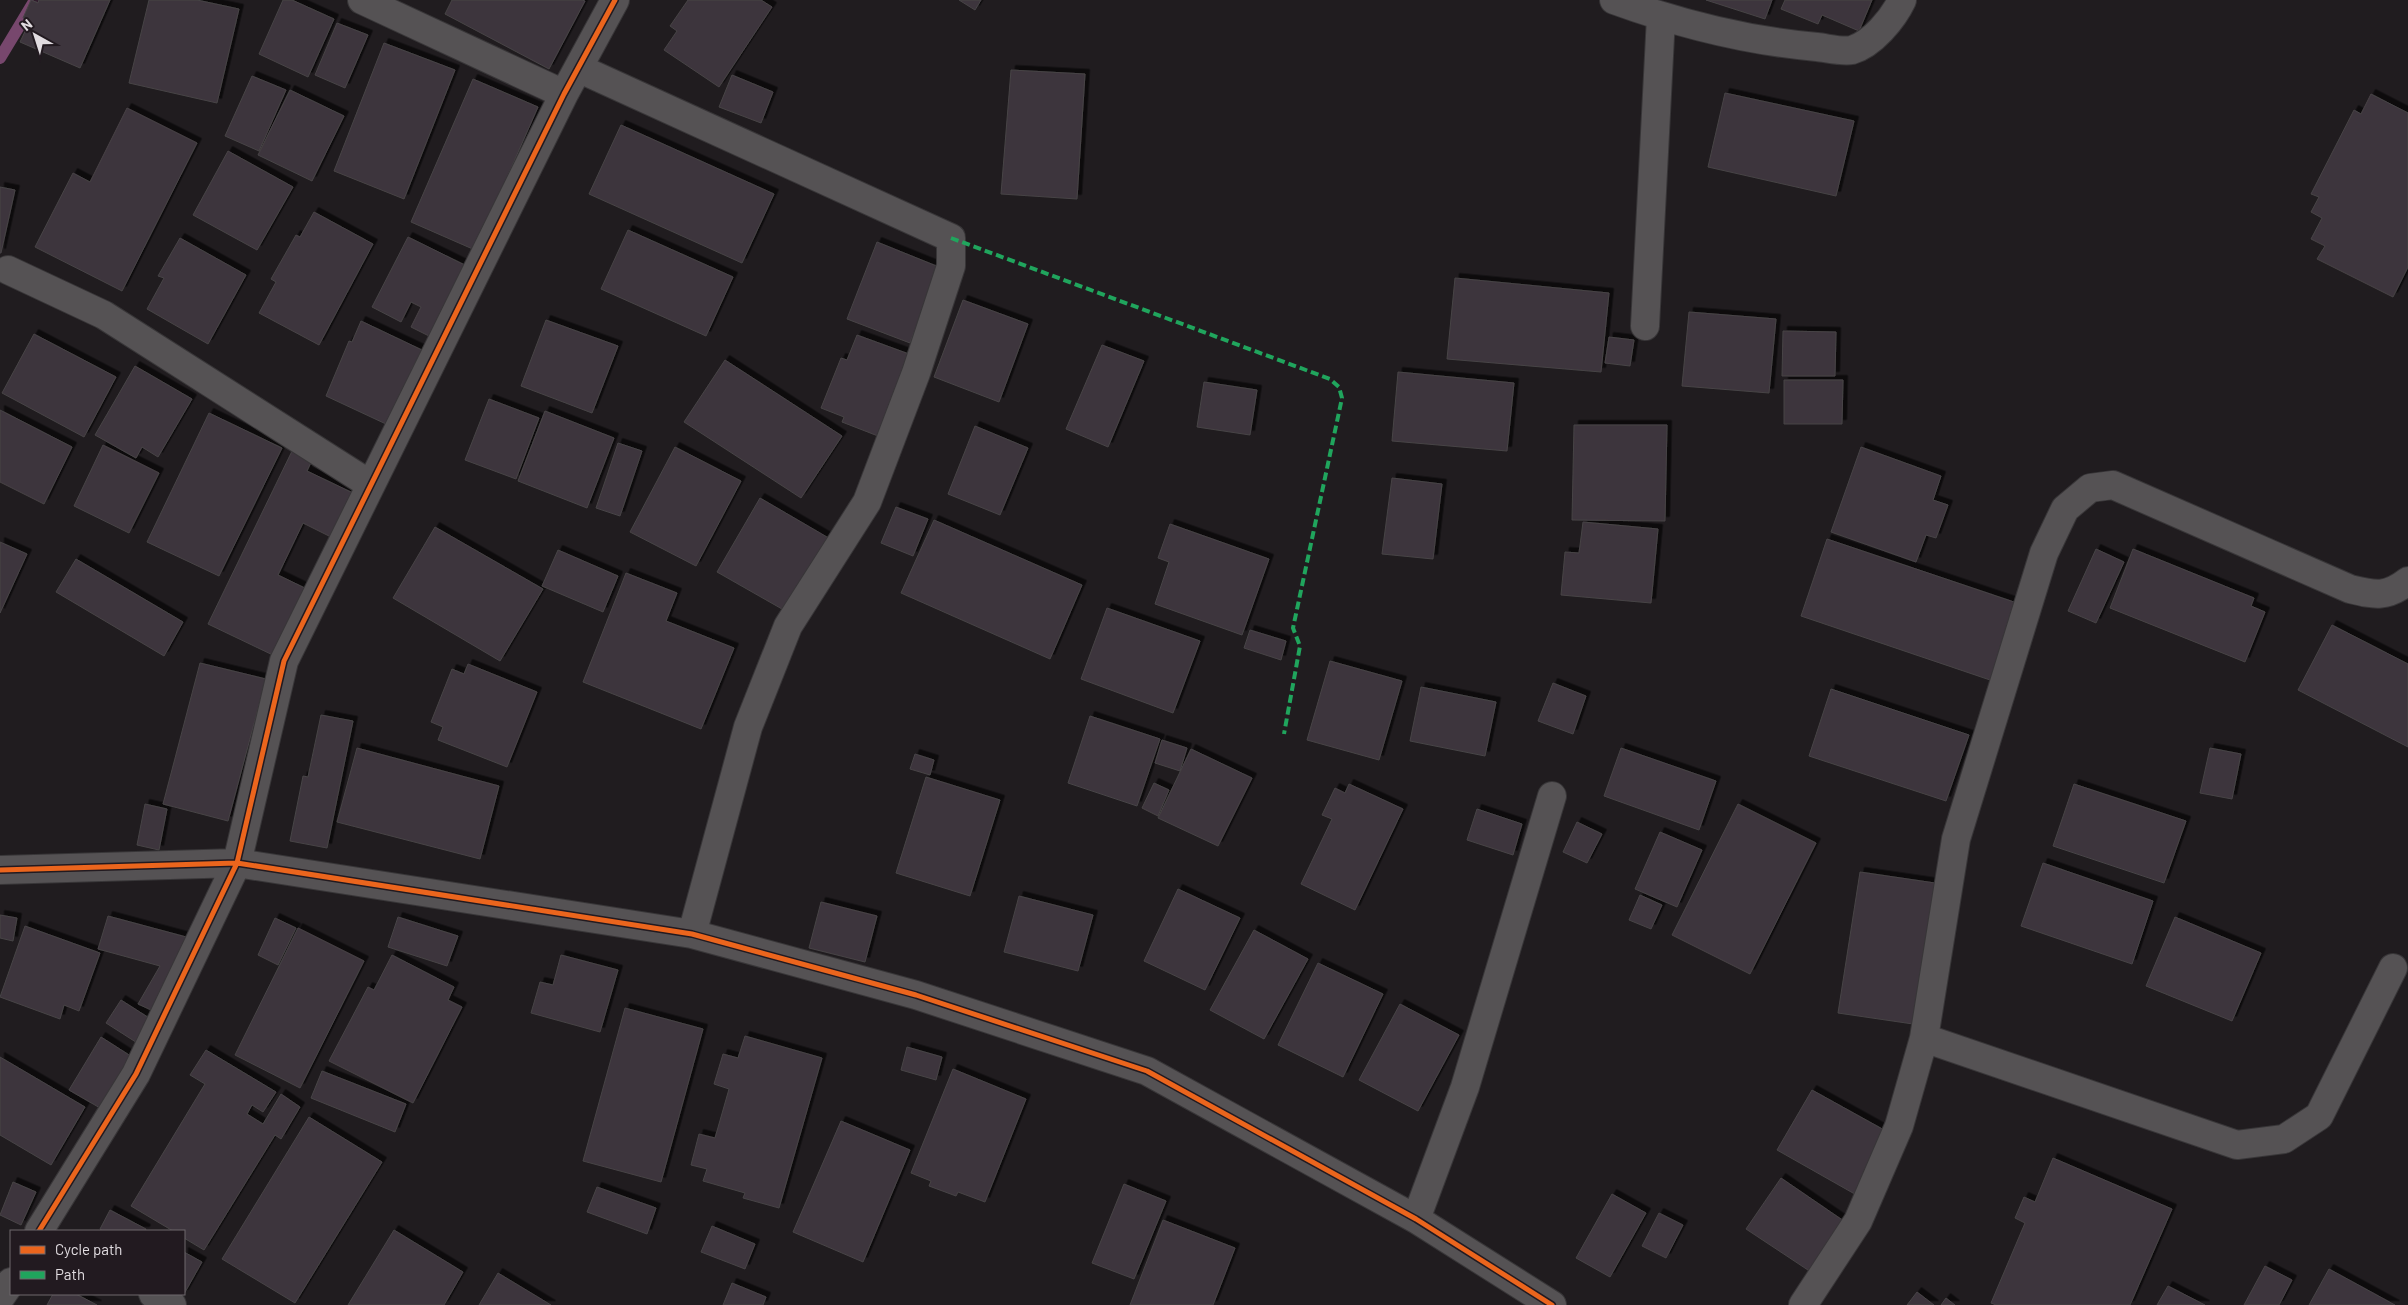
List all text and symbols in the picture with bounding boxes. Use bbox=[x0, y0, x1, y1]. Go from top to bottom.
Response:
north arrow bbox=[10, 10, 60, 60]
text: N bbox=[18, 15, 35, 34]
legend bbox=[10, 1230, 185, 1295]
text: Cycle path bbox=[55, 1240, 122, 1258]
text: Path bbox=[55, 1265, 85, 1283]

